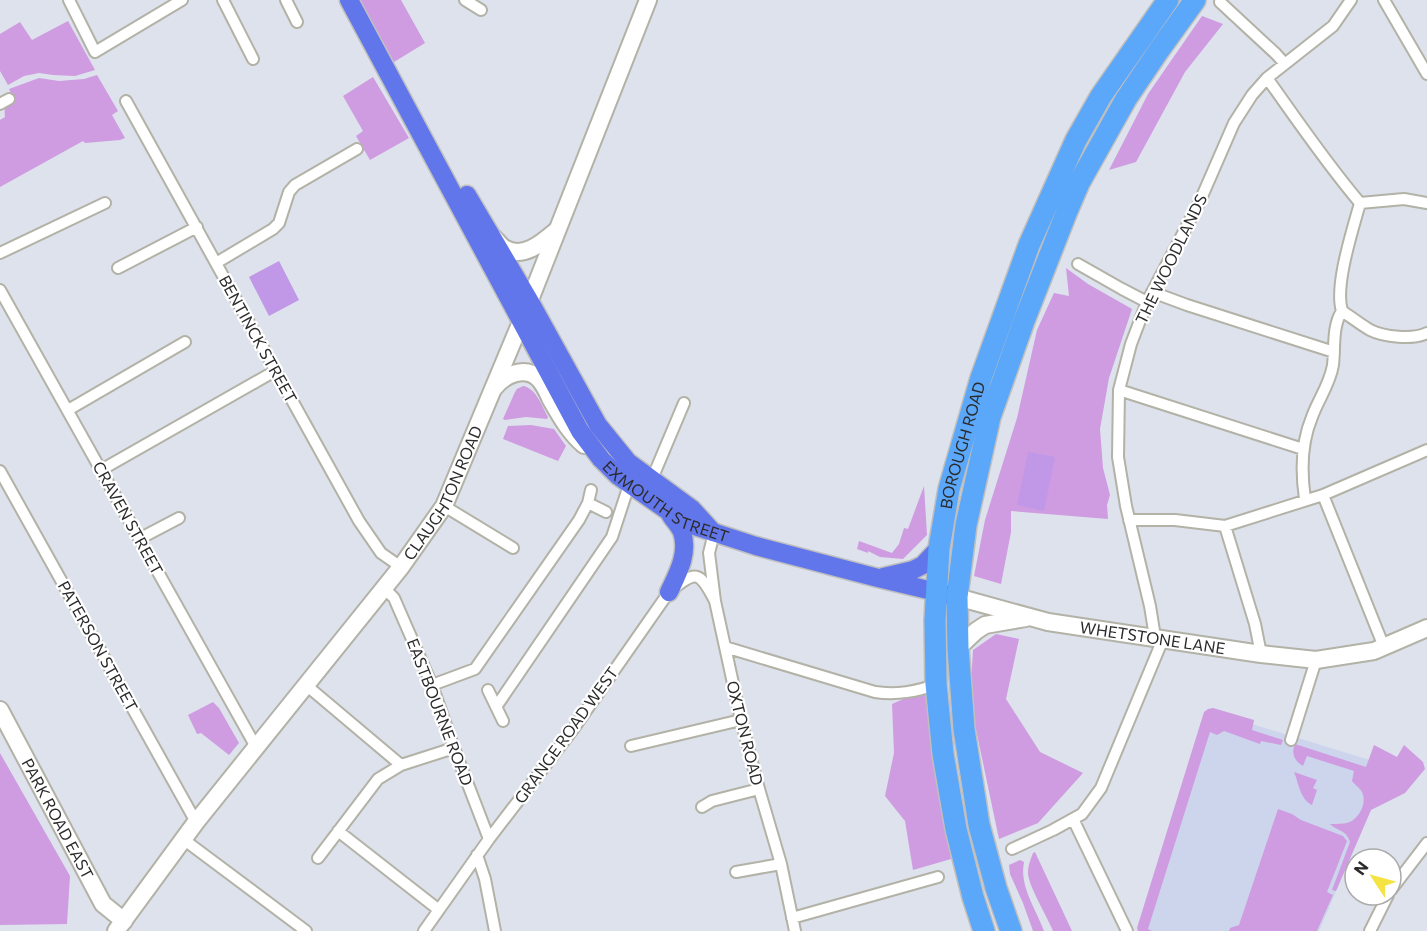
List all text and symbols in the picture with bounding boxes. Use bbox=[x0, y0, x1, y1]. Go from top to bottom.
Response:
street label: THE WOODLANDS bbox=[1131, 191, 1210, 327]
street label: BENTINCK STREET bbox=[216, 272, 301, 406]
street label: BOROUGH ROAD bbox=[936, 379, 989, 510]
street label: CLAUGHTON ROAD bbox=[399, 423, 485, 564]
street label: EXMOUTH STREET bbox=[599, 457, 731, 546]
street label: CRAVEN STREET bbox=[89, 458, 167, 578]
street label: PATERSON STREET bbox=[55, 577, 142, 714]
street label: WHETSTONE LANE bbox=[1079, 617, 1226, 657]
street label: EASTBOURNE ROAD bbox=[404, 635, 477, 788]
street label: GRANGE ROAD WEST bbox=[510, 663, 621, 807]
street label: OXTON ROAD bbox=[723, 679, 768, 787]
street label: PARK ROAD EAST bbox=[18, 755, 98, 882]
north arrow bbox=[1343, 847, 1403, 907]
text: N bbox=[1349, 857, 1372, 878]

